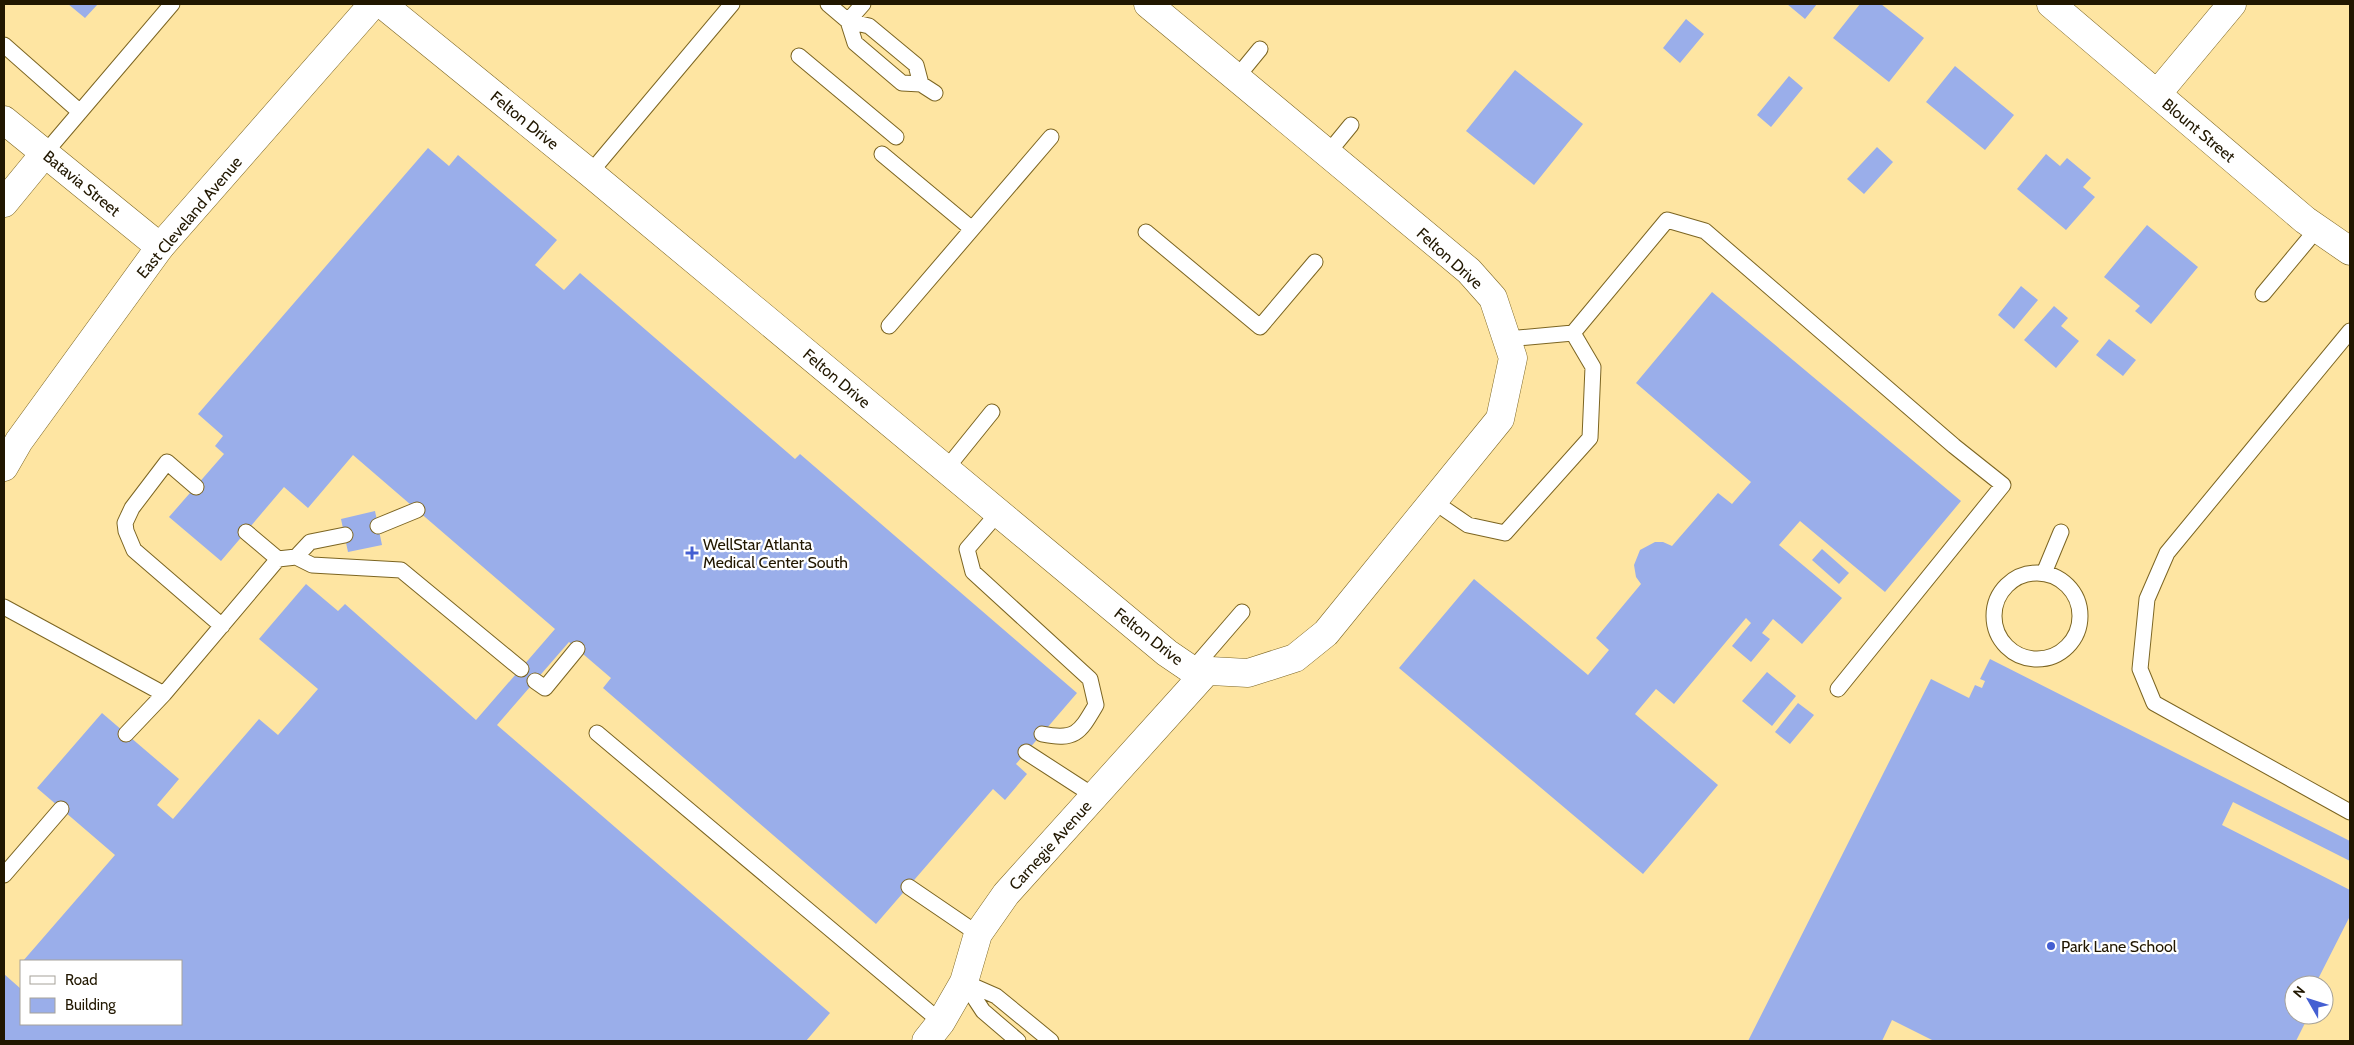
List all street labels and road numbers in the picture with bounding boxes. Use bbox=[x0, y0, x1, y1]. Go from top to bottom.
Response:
street label: Felton Drive bbox=[487, 87, 563, 154]
street label: Blount Street bbox=[2158, 94, 2239, 167]
street label: Batavia Street bbox=[39, 147, 124, 221]
street label: East Cleveland Avenue bbox=[133, 152, 246, 282]
street label: Felton Drive bbox=[1413, 224, 1487, 293]
street label: Felton Drive bbox=[799, 345, 874, 412]
street label: Felton Drive bbox=[1110, 604, 1187, 669]
street label: Carnegie Avenue bbox=[1005, 797, 1096, 894]

